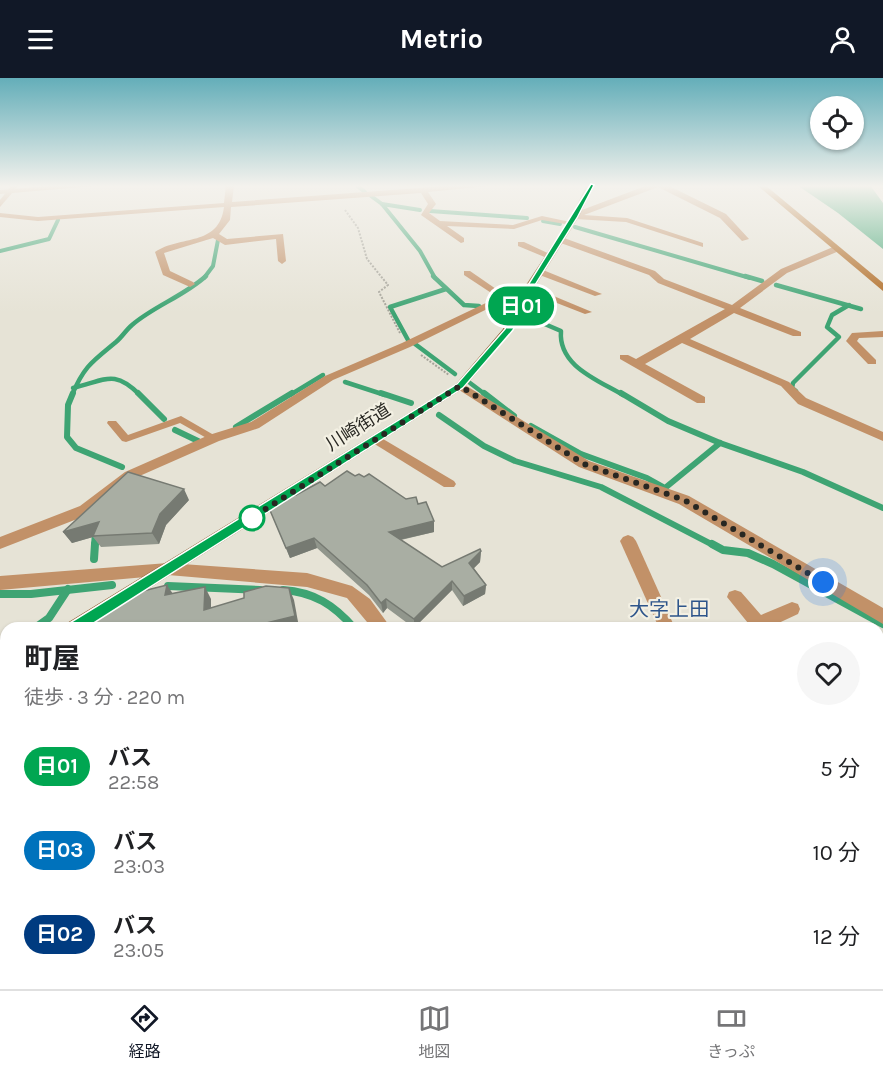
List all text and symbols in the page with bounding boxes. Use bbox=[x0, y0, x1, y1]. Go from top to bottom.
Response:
icon: menu bbox=[24, 23, 57, 56]
text: Metrio bbox=[400, 23, 483, 55]
icon: person bbox=[826, 23, 859, 56]
map controls bbox=[810, 96, 864, 150]
button: locate bbox=[810, 96, 864, 150]
line badge: 日01 bbox=[486, 286, 556, 326]
text: 日01 bbox=[500, 294, 542, 318]
street label: 川崎街道 bbox=[322, 399, 394, 455]
unlabelled marker bbox=[239, 505, 265, 531]
your location bbox=[808, 567, 838, 597]
district label: 大字上田 bbox=[629, 598, 709, 621]
text: 町屋 bbox=[24, 642, 80, 675]
button: heart bbox=[797, 642, 860, 705]
text: 徒歩 · 3 分 · 220 m bbox=[24, 686, 185, 709]
text: バス bbox=[108, 745, 152, 771]
text: 日01 bbox=[36, 754, 78, 778]
text: 5 分 bbox=[820, 756, 860, 782]
text: 22:58 bbox=[108, 771, 159, 794]
text: バス bbox=[113, 829, 157, 855]
text: 日03 bbox=[36, 838, 83, 862]
text: 10 分 bbox=[812, 840, 860, 866]
text: 23:03 bbox=[113, 855, 165, 878]
text: バス bbox=[113, 913, 157, 939]
text: 日02 bbox=[36, 922, 83, 946]
text: 12 分 bbox=[813, 924, 860, 950]
text: 23:05 bbox=[113, 939, 164, 962]
tab: 経路 bbox=[128, 1002, 161, 1062]
tab: 地図 bbox=[418, 1002, 451, 1062]
tab: きっぷ bbox=[707, 1002, 755, 1062]

